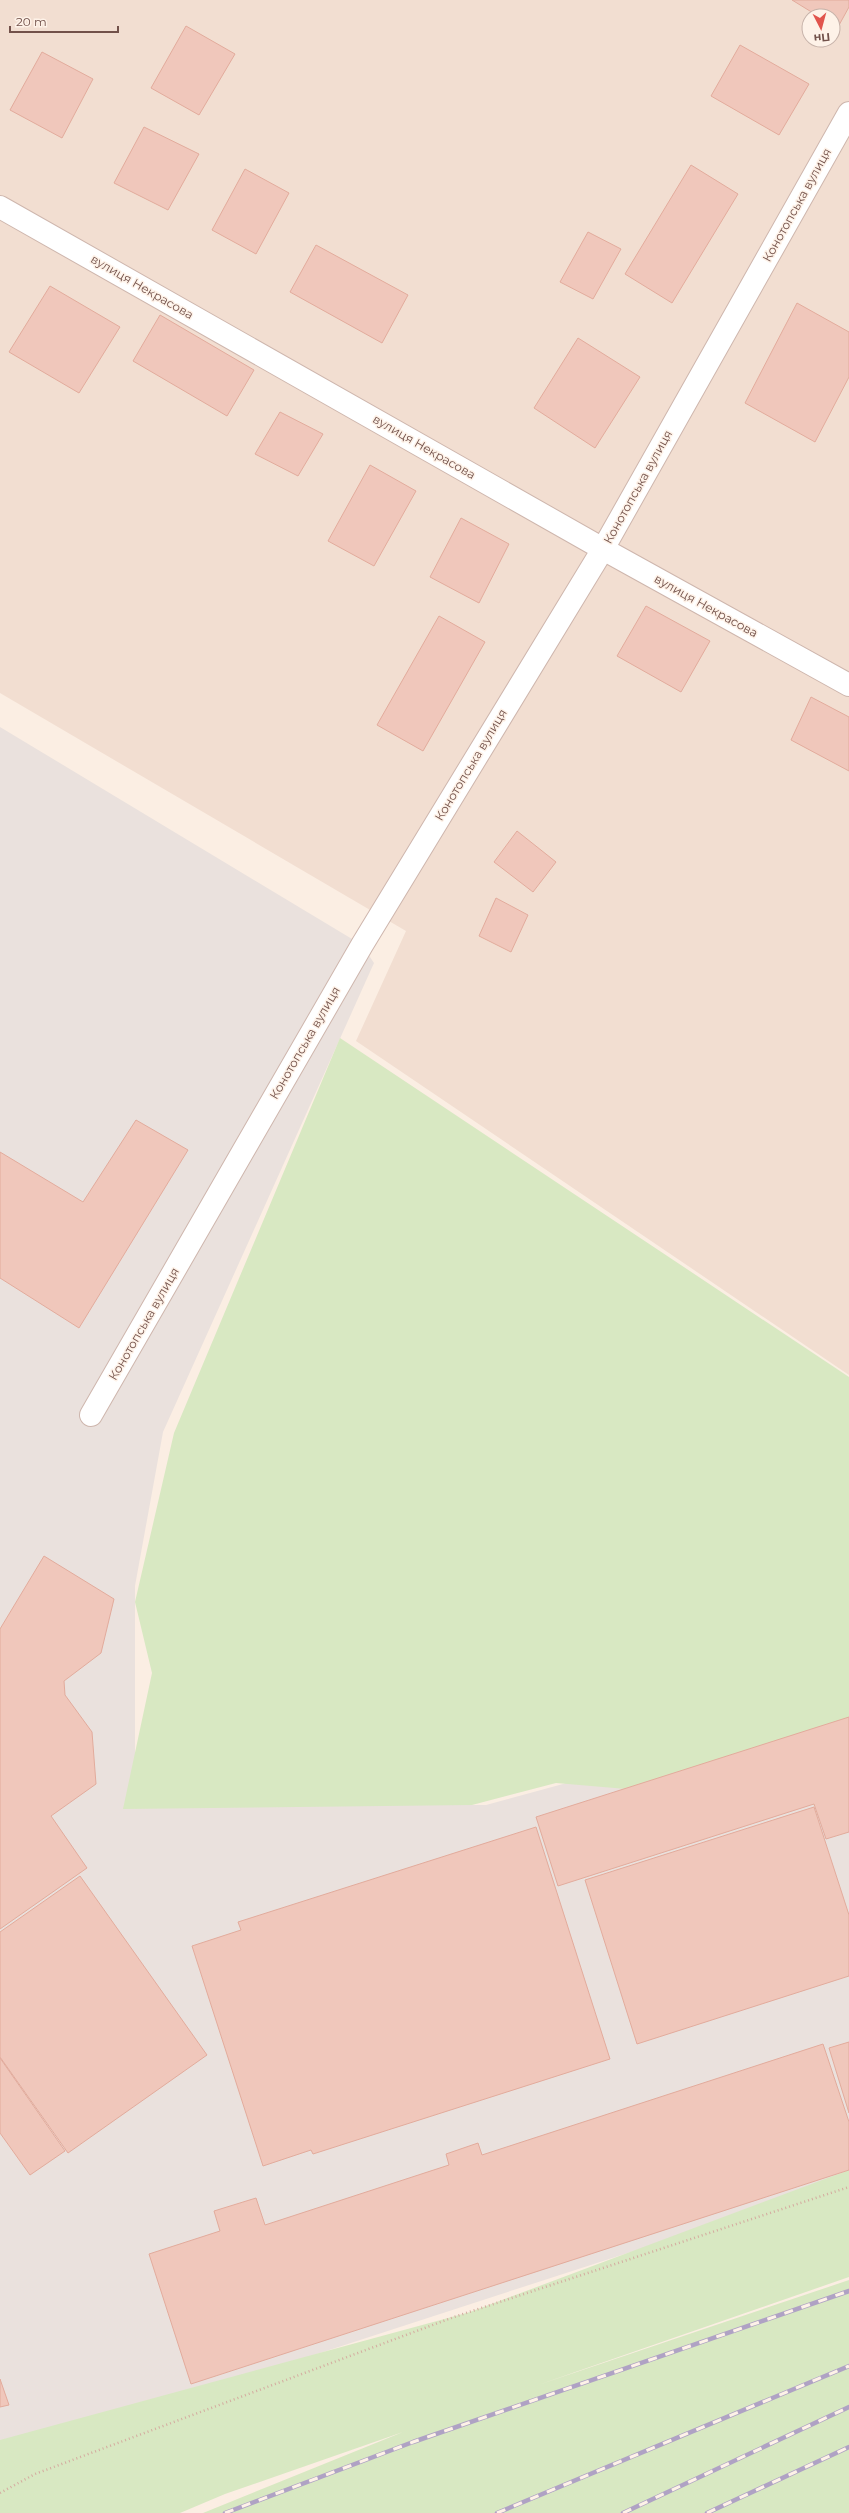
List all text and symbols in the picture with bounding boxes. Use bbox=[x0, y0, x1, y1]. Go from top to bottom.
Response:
scale bar bbox=[10, 8, 118, 34]
north arrow bbox=[801, 8, 841, 48]
text: 20 m bbox=[16, 14, 47, 29]
text: Пн bbox=[813, 30, 831, 46]
street label: Конотопська вулиця bbox=[759, 145, 834, 264]
street label: вулиця Некрасова bbox=[88, 251, 196, 322]
street label: вулиця Некрасова bbox=[370, 411, 478, 482]
street label: Конотопська вулиця bbox=[600, 427, 675, 546]
street label: вулиця Некрасова bbox=[652, 571, 761, 640]
street label: Конотопська вулиця bbox=[431, 706, 510, 823]
street label: Конотопська вулиця bbox=[266, 984, 343, 1102]
street label: Конотопська вулиця bbox=[105, 1265, 182, 1383]

